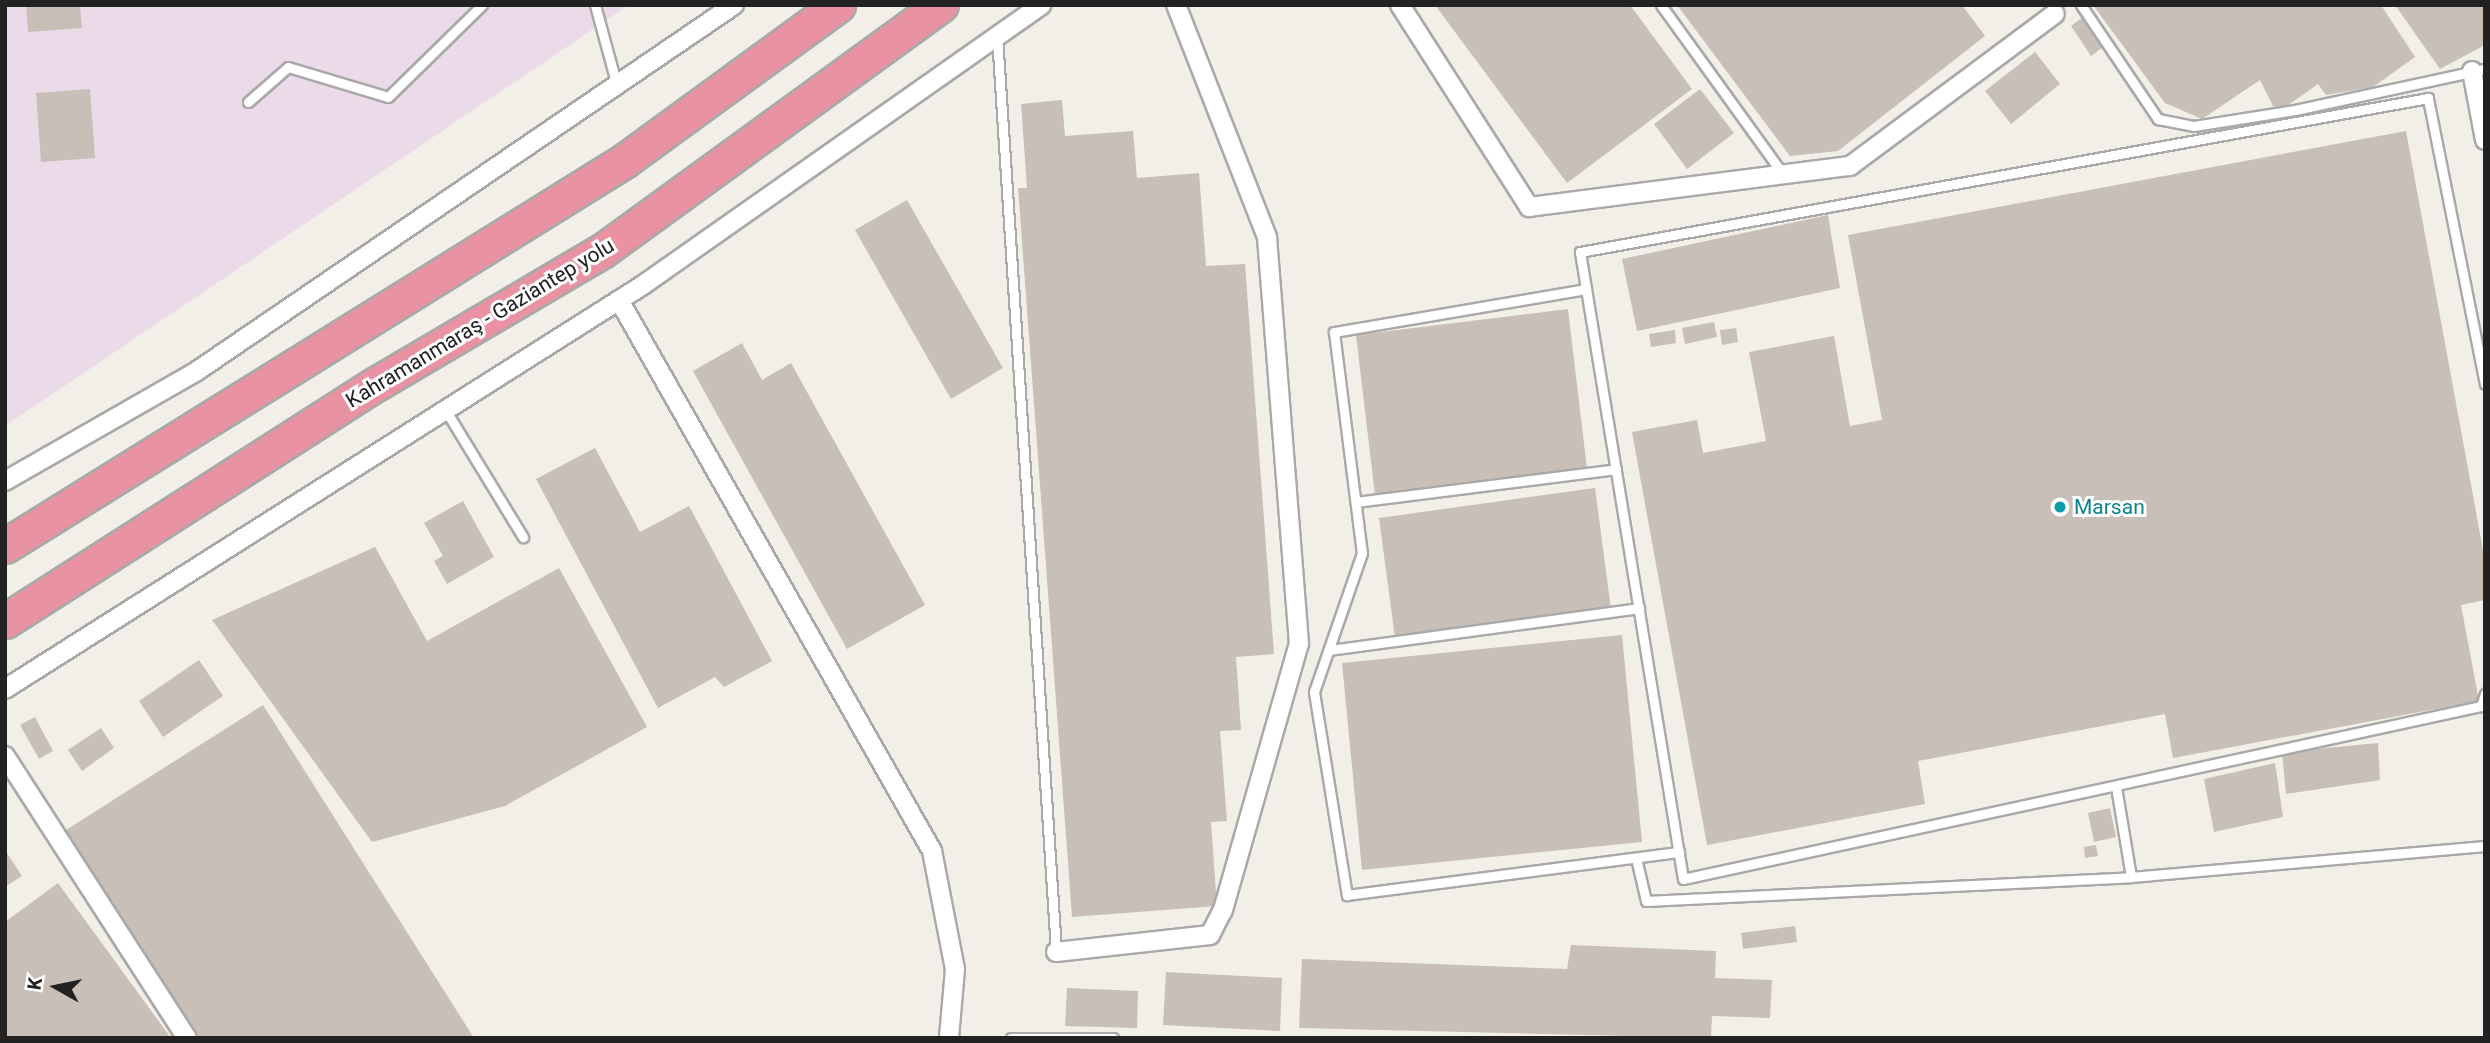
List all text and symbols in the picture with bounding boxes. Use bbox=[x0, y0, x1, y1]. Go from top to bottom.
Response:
street label: Kahramanmaraş - Gaziantep yolu bbox=[341, 233, 619, 413]
place label: Marsan bbox=[2074, 494, 2145, 520]
marker: Marsan bbox=[2052, 499, 2068, 515]
north arrow bbox=[21, 952, 91, 1022]
text: K bbox=[22, 976, 47, 991]

